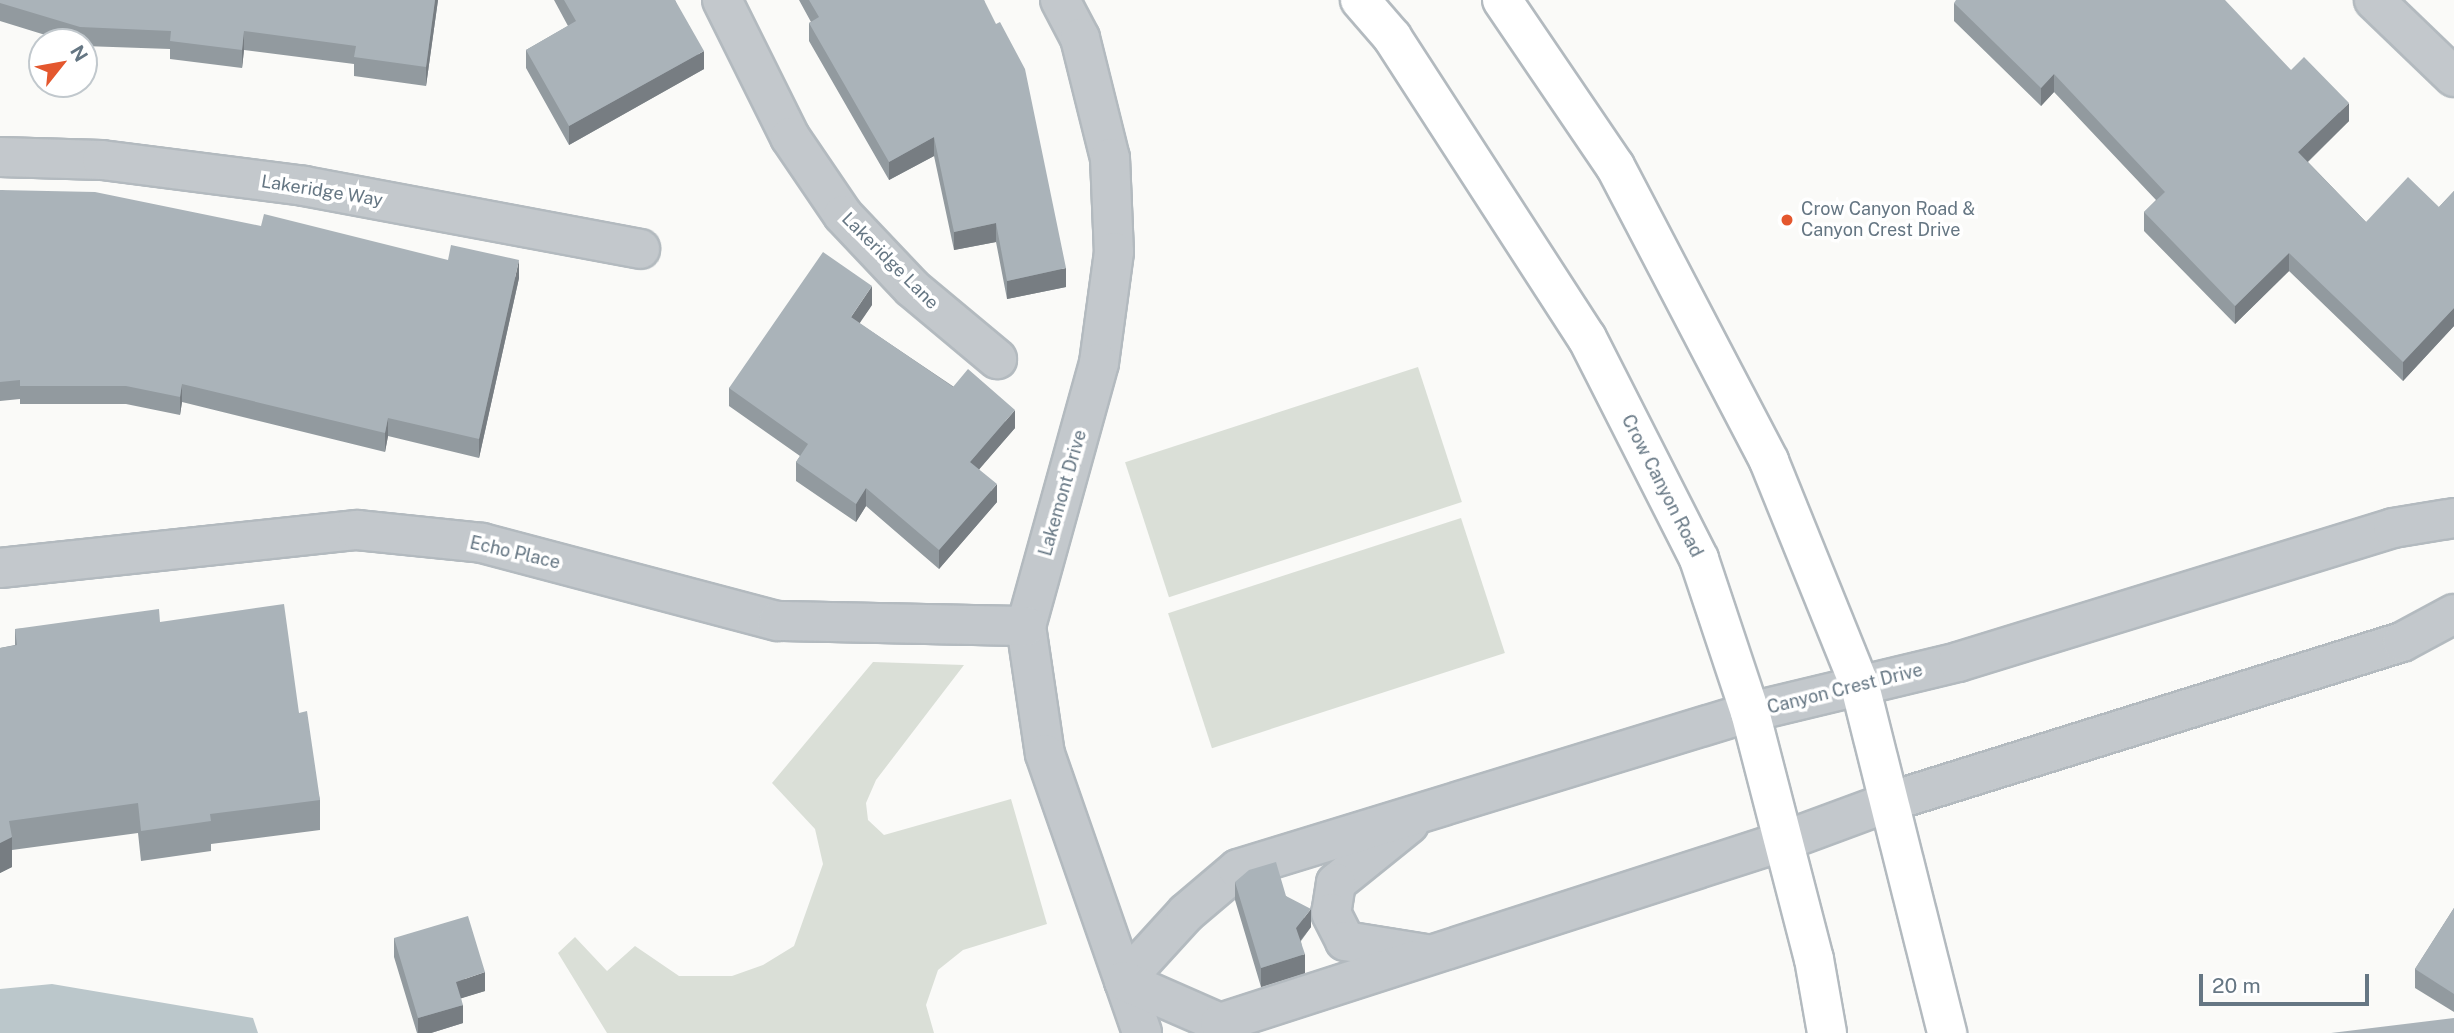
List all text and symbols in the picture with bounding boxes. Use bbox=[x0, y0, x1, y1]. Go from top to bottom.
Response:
north arrow bbox=[28, 28, 98, 98]
text: N bbox=[66, 41, 93, 65]
street label: Lakeridge Way bbox=[259, 171, 385, 211]
place label: Crow Canyon Road & Canyon Crest Drive bbox=[1801, 199, 1975, 242]
street label: Lakeridge Lane bbox=[837, 208, 943, 314]
marker: Crow Canyon Road & Canyon Crest Drive bbox=[1779, 212, 1795, 228]
street label: Crow Canyon Road bbox=[1617, 411, 1707, 561]
street label: Lakemont Drive bbox=[1035, 427, 1091, 559]
street label: Echo Place bbox=[468, 532, 562, 574]
street label: Canyon Crest Drive bbox=[1765, 659, 1925, 719]
scale bar bbox=[2202, 960, 2372, 1004]
text: 20 m bbox=[2212, 973, 2261, 998]

